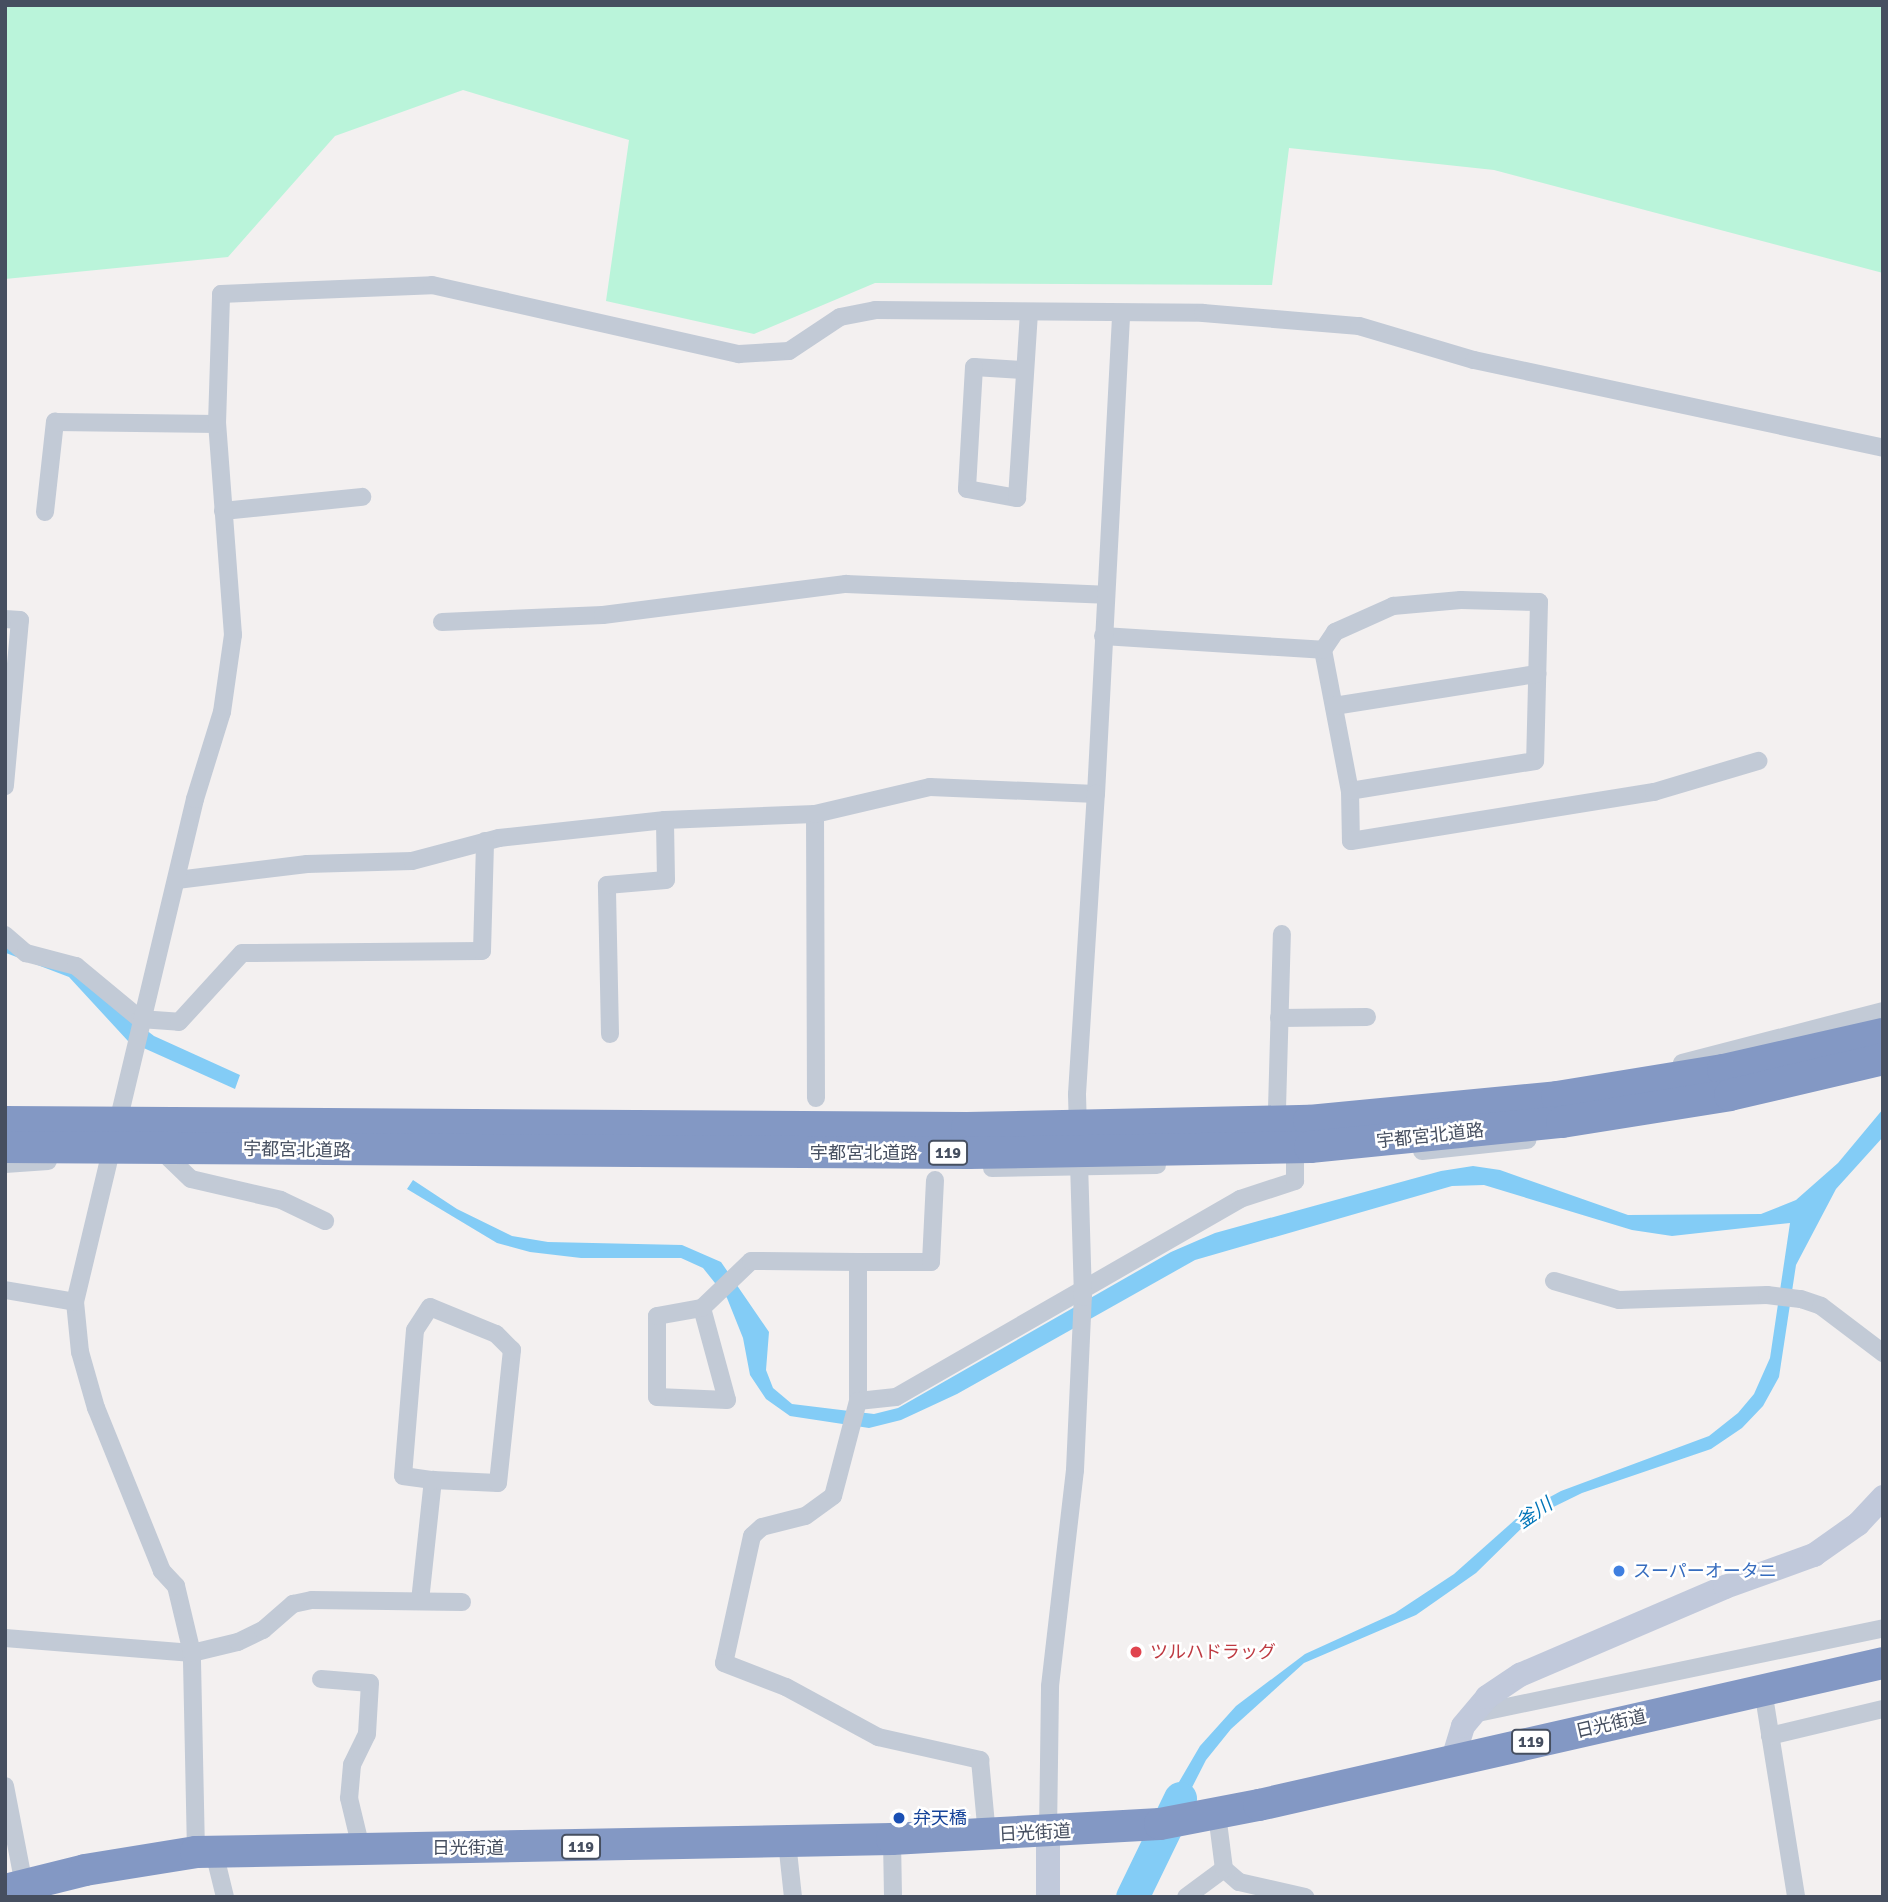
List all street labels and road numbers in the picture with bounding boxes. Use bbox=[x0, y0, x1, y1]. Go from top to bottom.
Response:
street label: 宇都宮北道路 bbox=[1375, 1120, 1485, 1152]
street label: 宇都宮北道路 bbox=[243, 1138, 351, 1162]
road number: 119 bbox=[927, 1140, 969, 1166]
street label: 宇都宮北道路 bbox=[810, 1142, 918, 1164]
street label: 日光街道 bbox=[1573, 1705, 1649, 1743]
road number: 119 bbox=[1510, 1730, 1552, 1754]
street label: 日光街道 bbox=[998, 1820, 1072, 1846]
road number: 119 bbox=[560, 1834, 602, 1859]
street label: 日光街道 bbox=[432, 1837, 504, 1859]

